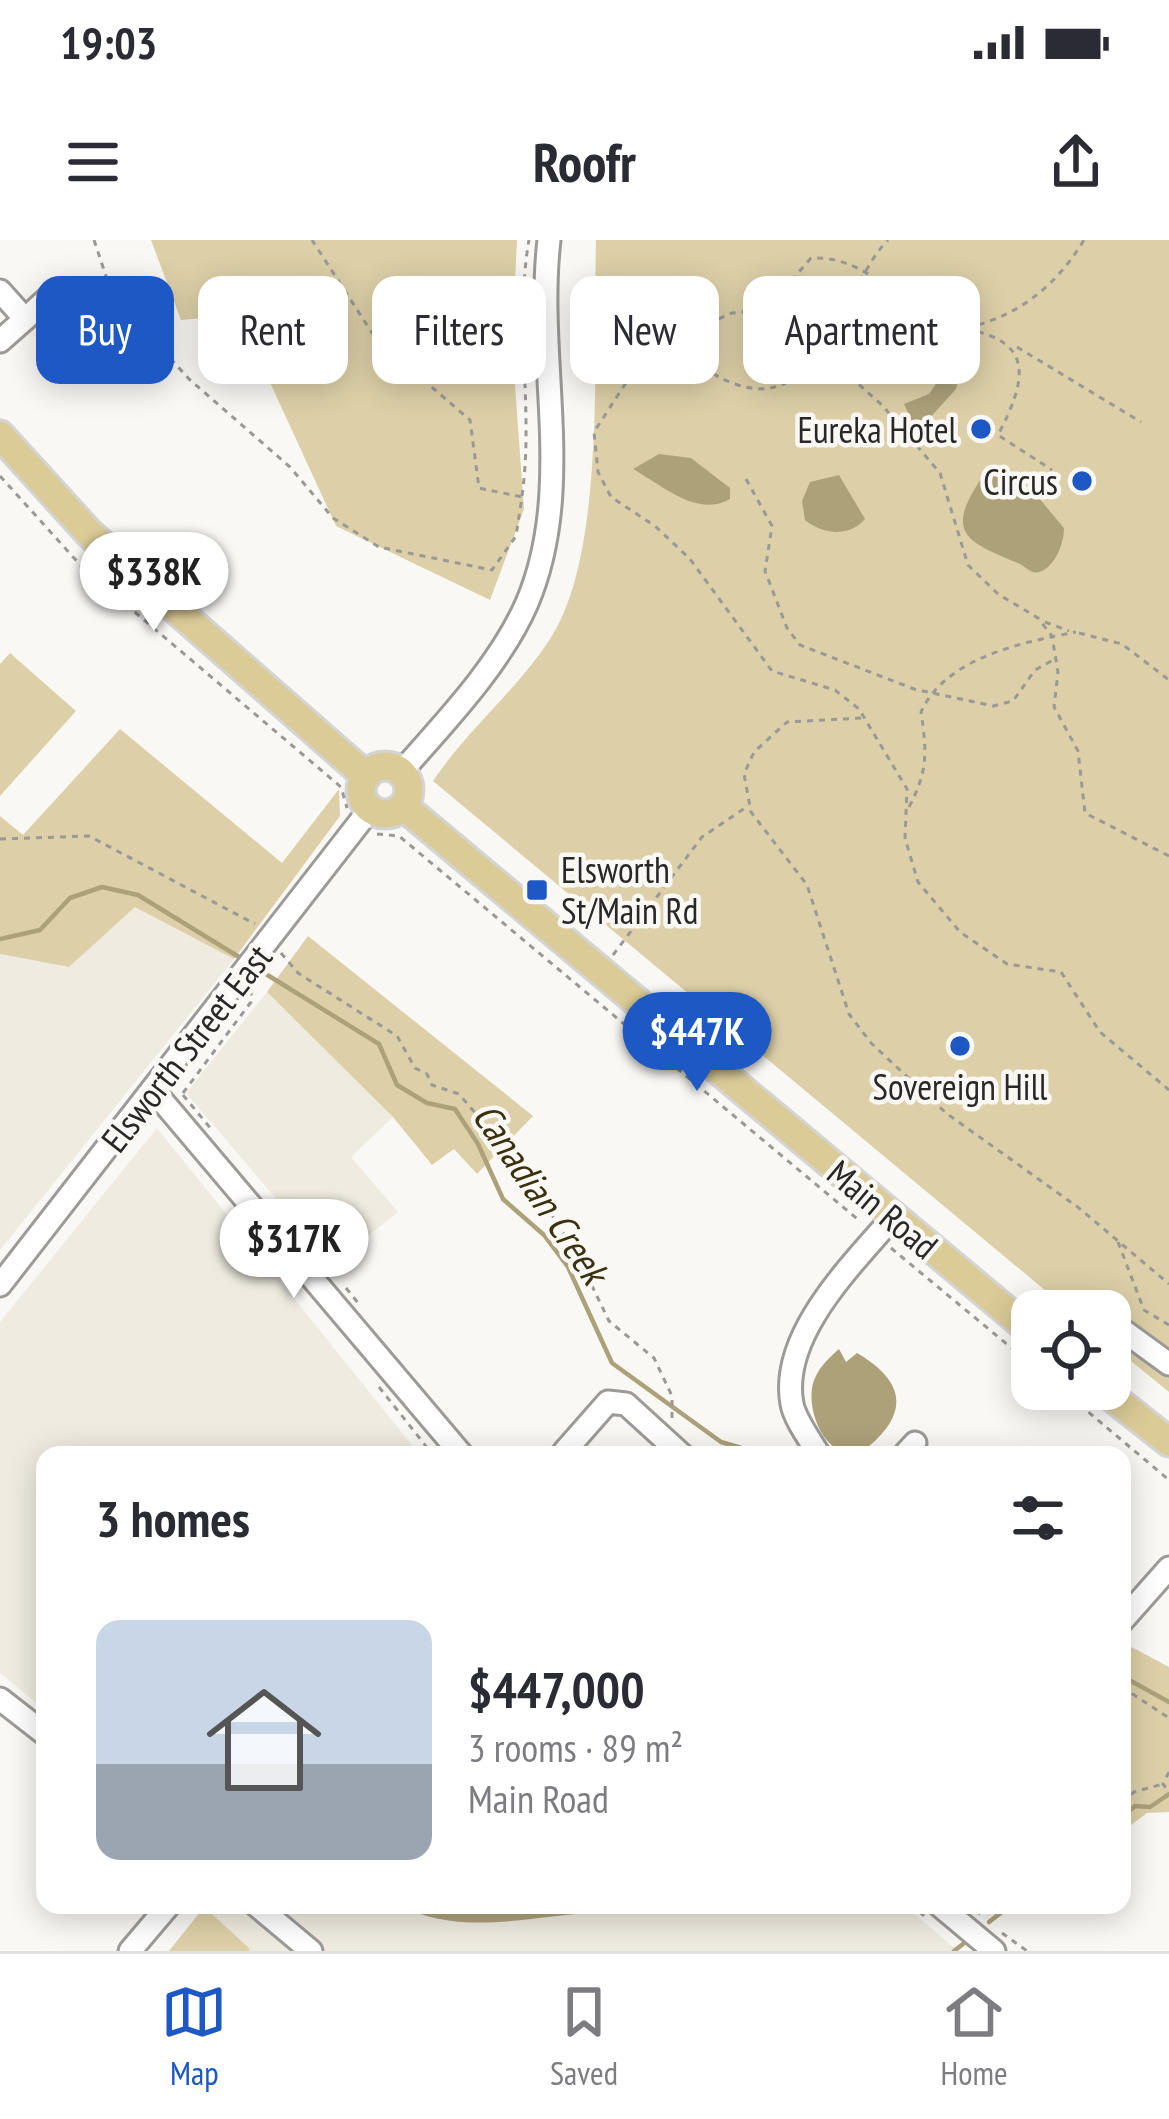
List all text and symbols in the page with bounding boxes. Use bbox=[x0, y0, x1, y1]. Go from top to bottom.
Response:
text: 19:03 bbox=[60, 13, 157, 71]
text: Roofr bbox=[533, 127, 636, 197]
icon: menu bbox=[60, 129, 126, 195]
icon: share bbox=[1043, 129, 1109, 195]
chip: Buy bbox=[36, 276, 174, 384]
chip: Rent bbox=[198, 276, 348, 384]
chip: Filters bbox=[372, 276, 546, 384]
chip: New bbox=[570, 276, 719, 384]
chip: Apartment bbox=[743, 276, 980, 384]
place label: Eureka Hotel bbox=[797, 406, 958, 453]
marker: Eureka Hotel bbox=[968, 416, 994, 442]
place label: Circus bbox=[983, 458, 1058, 505]
marker: Circus bbox=[1069, 468, 1095, 494]
pin: $338K bbox=[70, 532, 238, 634]
text: $338K bbox=[107, 545, 201, 596]
place label: Elsworth St/Main Rd bbox=[561, 846, 698, 934]
marker: Elsworth St/Main Rd bbox=[524, 877, 550, 903]
street label: Elsworth Street East bbox=[90, 935, 282, 1161]
pin: $447K bbox=[613, 992, 781, 1094]
text: $447K bbox=[650, 1005, 744, 1056]
marker: Sovereign Hill bbox=[947, 1033, 973, 1059]
place label: Sovereign Hill bbox=[873, 1063, 1048, 1110]
water label: Canadian Creek bbox=[462, 1093, 623, 1297]
street label: Main Road bbox=[818, 1149, 948, 1269]
pin: $317K bbox=[210, 1199, 378, 1301]
text: $317K bbox=[247, 1212, 341, 1263]
map controls bbox=[1011, 1290, 1131, 1410]
button: locate bbox=[1011, 1290, 1131, 1410]
text: 3 homes bbox=[96, 1485, 250, 1551]
icon: filters bbox=[1005, 1485, 1071, 1551]
text: $447,000 bbox=[468, 1656, 645, 1722]
icon: home bbox=[192, 1668, 336, 1812]
text: 3 rooms · 89 m² bbox=[468, 1722, 683, 1773]
text: Main Road bbox=[468, 1773, 609, 1824]
tab: Map bbox=[161, 1979, 227, 2094]
tab: Saved bbox=[550, 1979, 618, 2094]
tab: Home bbox=[941, 1979, 1008, 2094]

